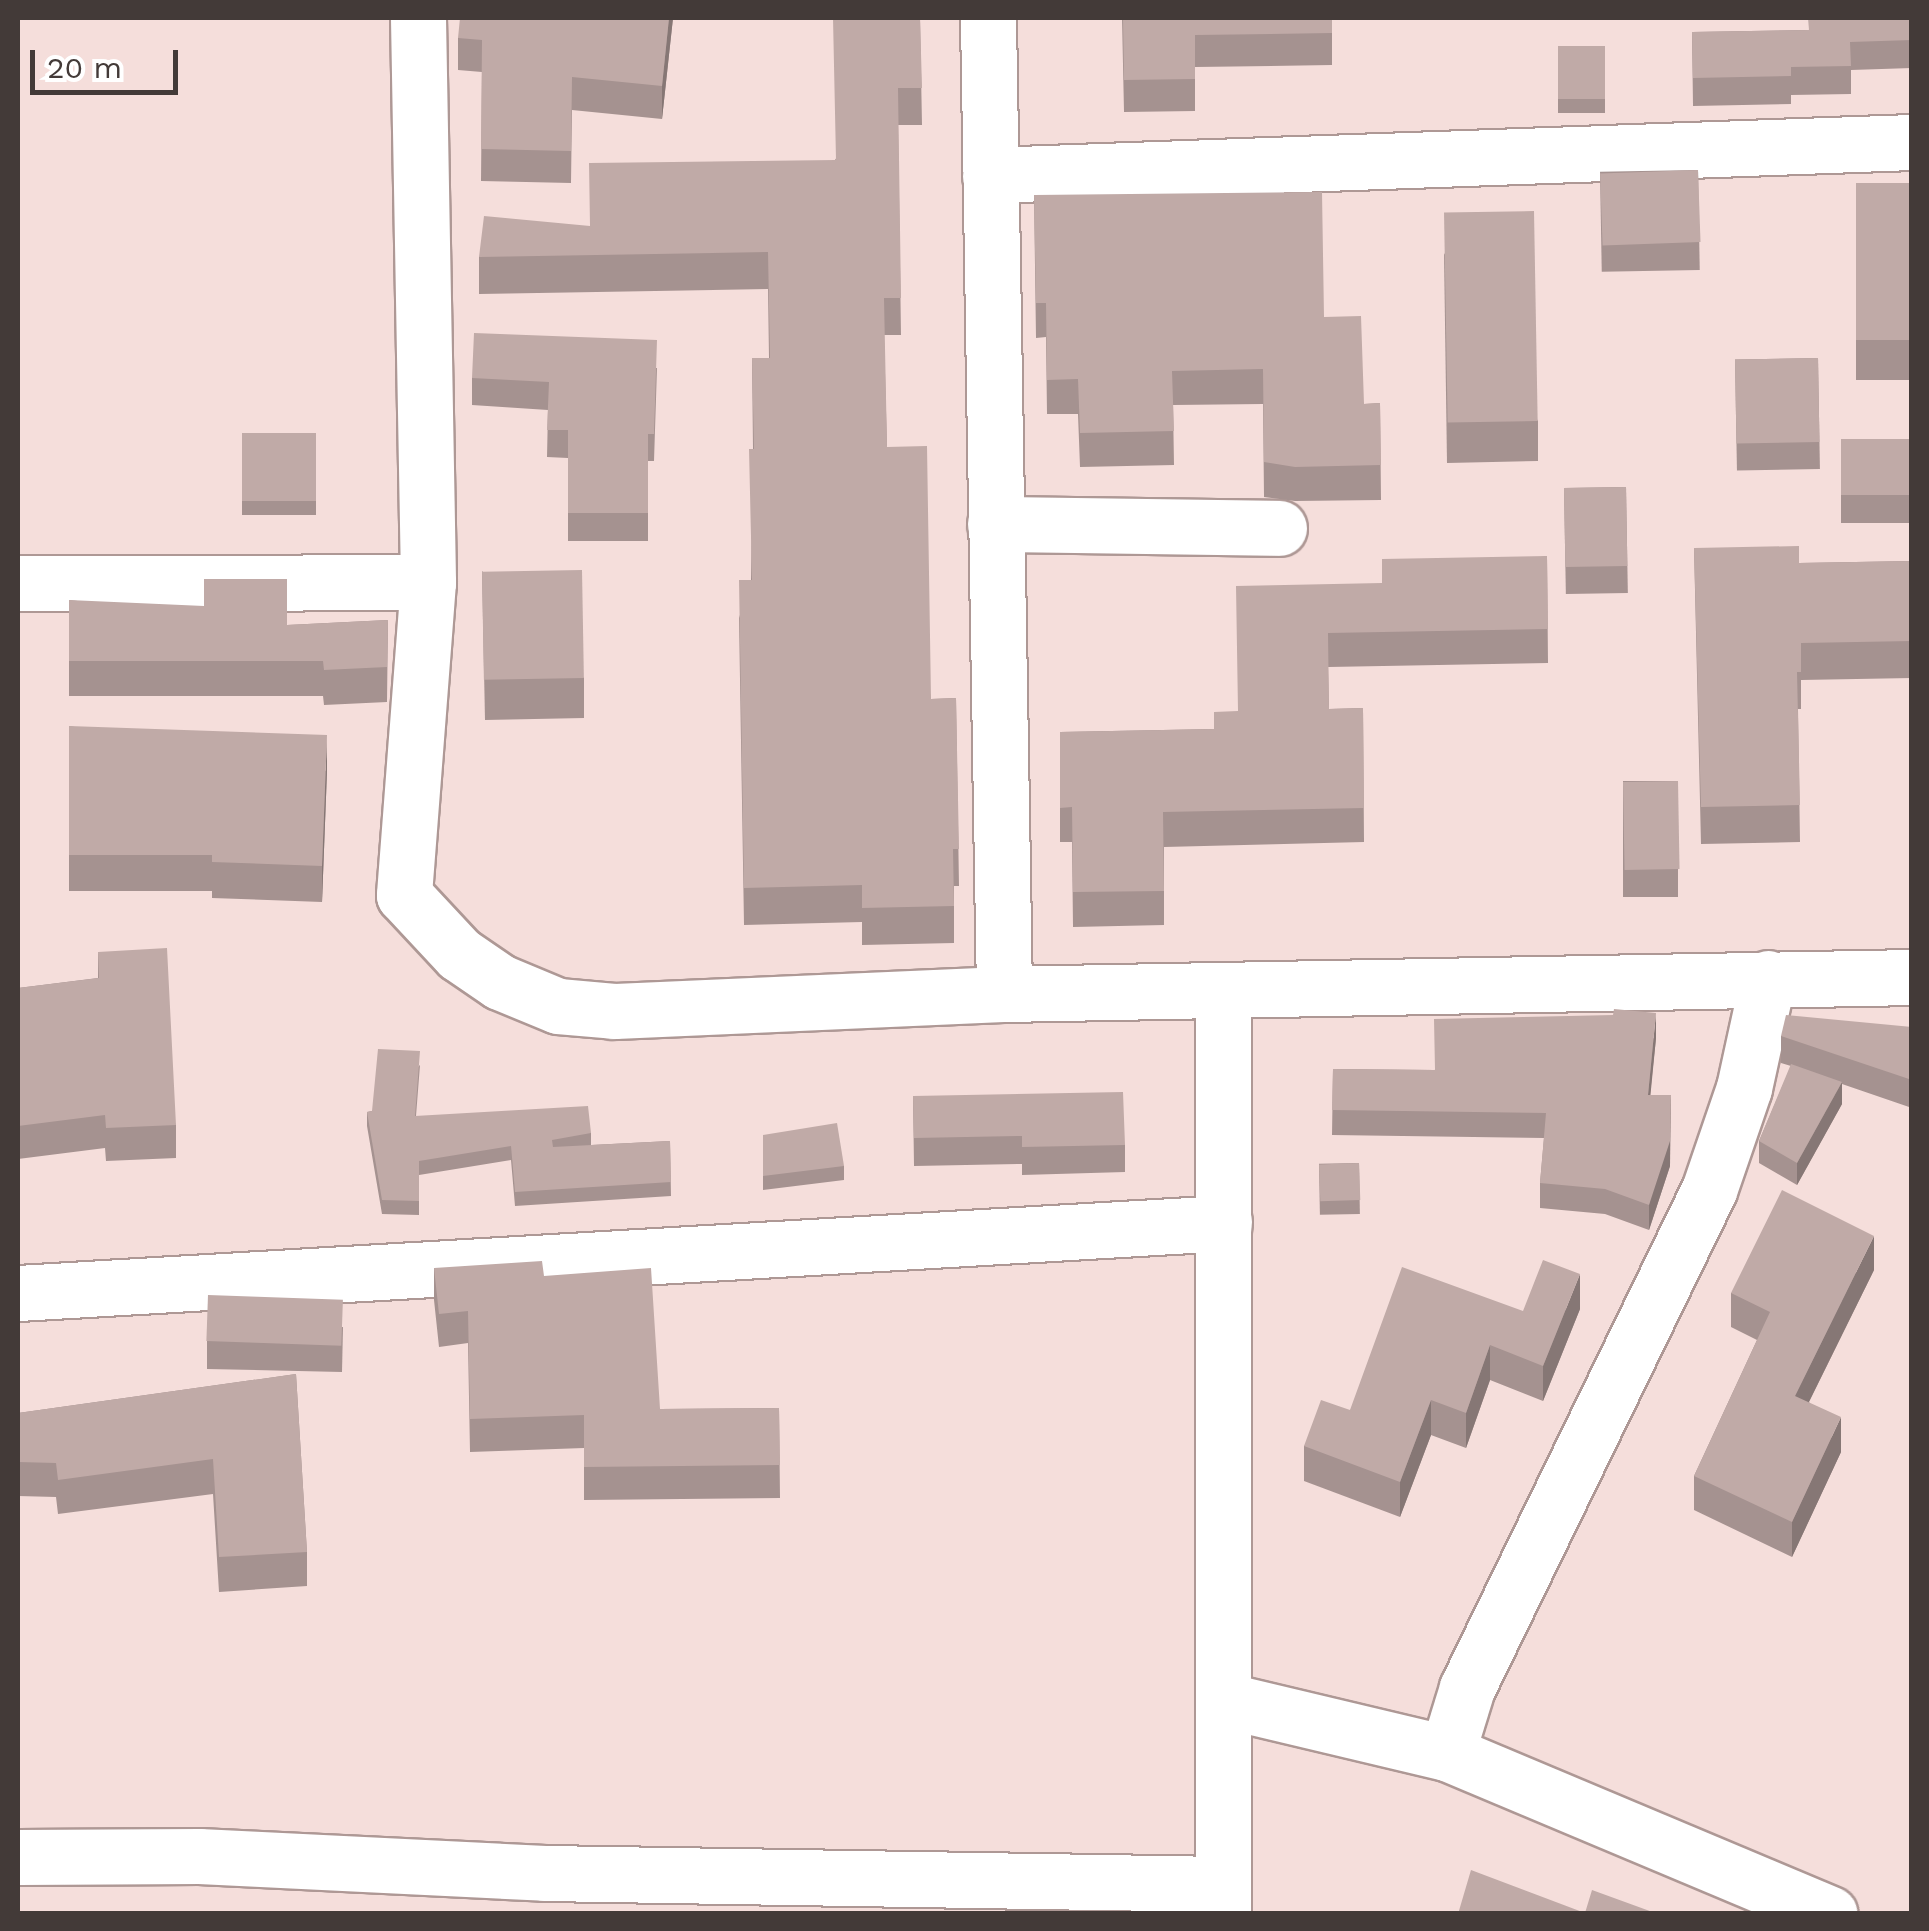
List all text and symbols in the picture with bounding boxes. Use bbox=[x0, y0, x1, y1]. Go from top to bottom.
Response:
scale bar bbox=[35, 30, 182, 92]
text: 20 m bbox=[47, 50, 122, 85]

